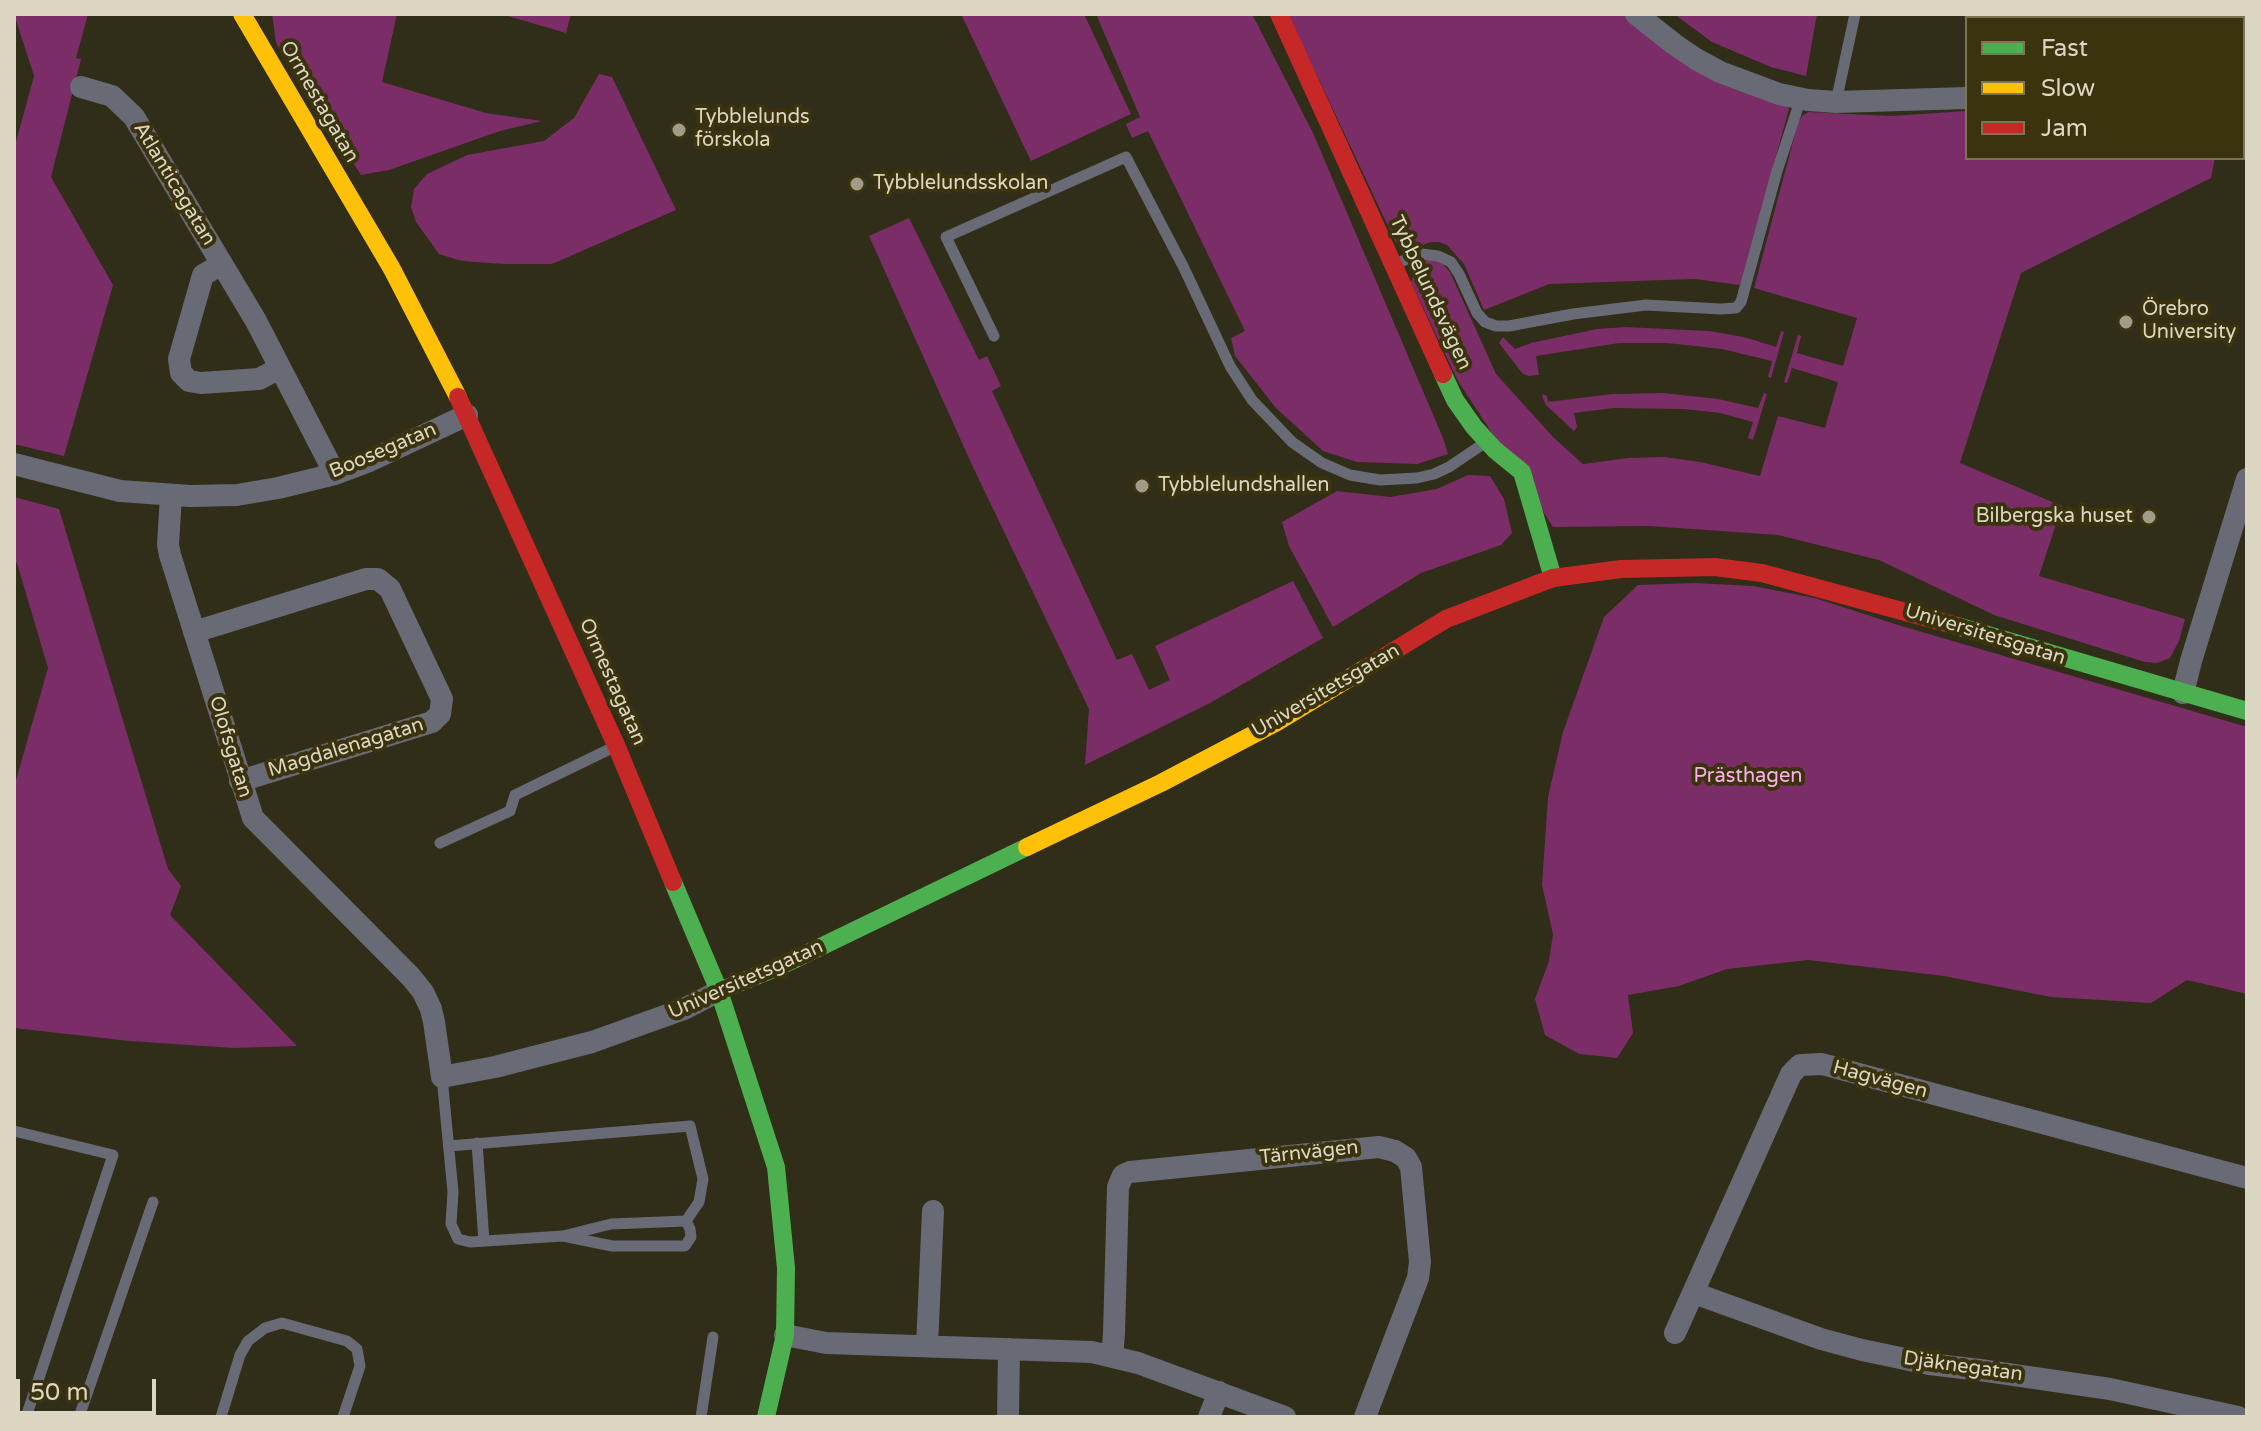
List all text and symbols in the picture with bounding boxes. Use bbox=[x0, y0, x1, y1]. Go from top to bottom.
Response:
legend bbox=[1965, 16, 2245, 160]
text: Fast bbox=[2041, 34, 2088, 63]
street label: Ormestagatan bbox=[274, 37, 364, 167]
text: Slow bbox=[2041, 74, 2095, 103]
place label: Tybblelunds förskola bbox=[695, 106, 810, 153]
text: Jam bbox=[2041, 114, 2088, 143]
street label: Atlanticagatan bbox=[128, 118, 220, 250]
marker: Tybblelunds förskola bbox=[670, 121, 688, 139]
place label: Tybblelundsskolan bbox=[873, 172, 1048, 196]
marker: Tybblelundsskolan bbox=[848, 175, 866, 193]
street label: Tybbelundsvägen bbox=[1384, 212, 1476, 374]
place label: Örebro University bbox=[2142, 298, 2236, 345]
marker: Örebro University bbox=[2117, 313, 2135, 331]
street label: Boosegatan bbox=[326, 418, 440, 484]
place label: Tybblelundshallen bbox=[1158, 474, 1329, 498]
marker: Tybblelundshallen bbox=[1133, 477, 1151, 495]
place label: Bilbergska huset bbox=[1976, 505, 2133, 529]
marker: Bilbergska huset bbox=[2140, 508, 2158, 526]
street label: Universitetsgatan bbox=[1902, 599, 2068, 671]
street label: Ormestagatan bbox=[573, 615, 651, 749]
street label: Universitetsgatan bbox=[1248, 639, 1404, 743]
street label: Olofsgatan bbox=[203, 693, 257, 801]
street label: Magdalenagatan bbox=[265, 713, 427, 783]
park label: Prästhagen bbox=[1694, 765, 1802, 789]
street label: Universitetsgatan bbox=[665, 935, 827, 1025]
street label: Hagvägen bbox=[1830, 1056, 1930, 1104]
street label: Tärnvägen bbox=[1258, 1136, 1360, 1170]
street label: Djäknegatan bbox=[1902, 1347, 2024, 1387]
scale bar bbox=[20, 1363, 160, 1413]
text: 50 m bbox=[30, 1378, 88, 1407]

